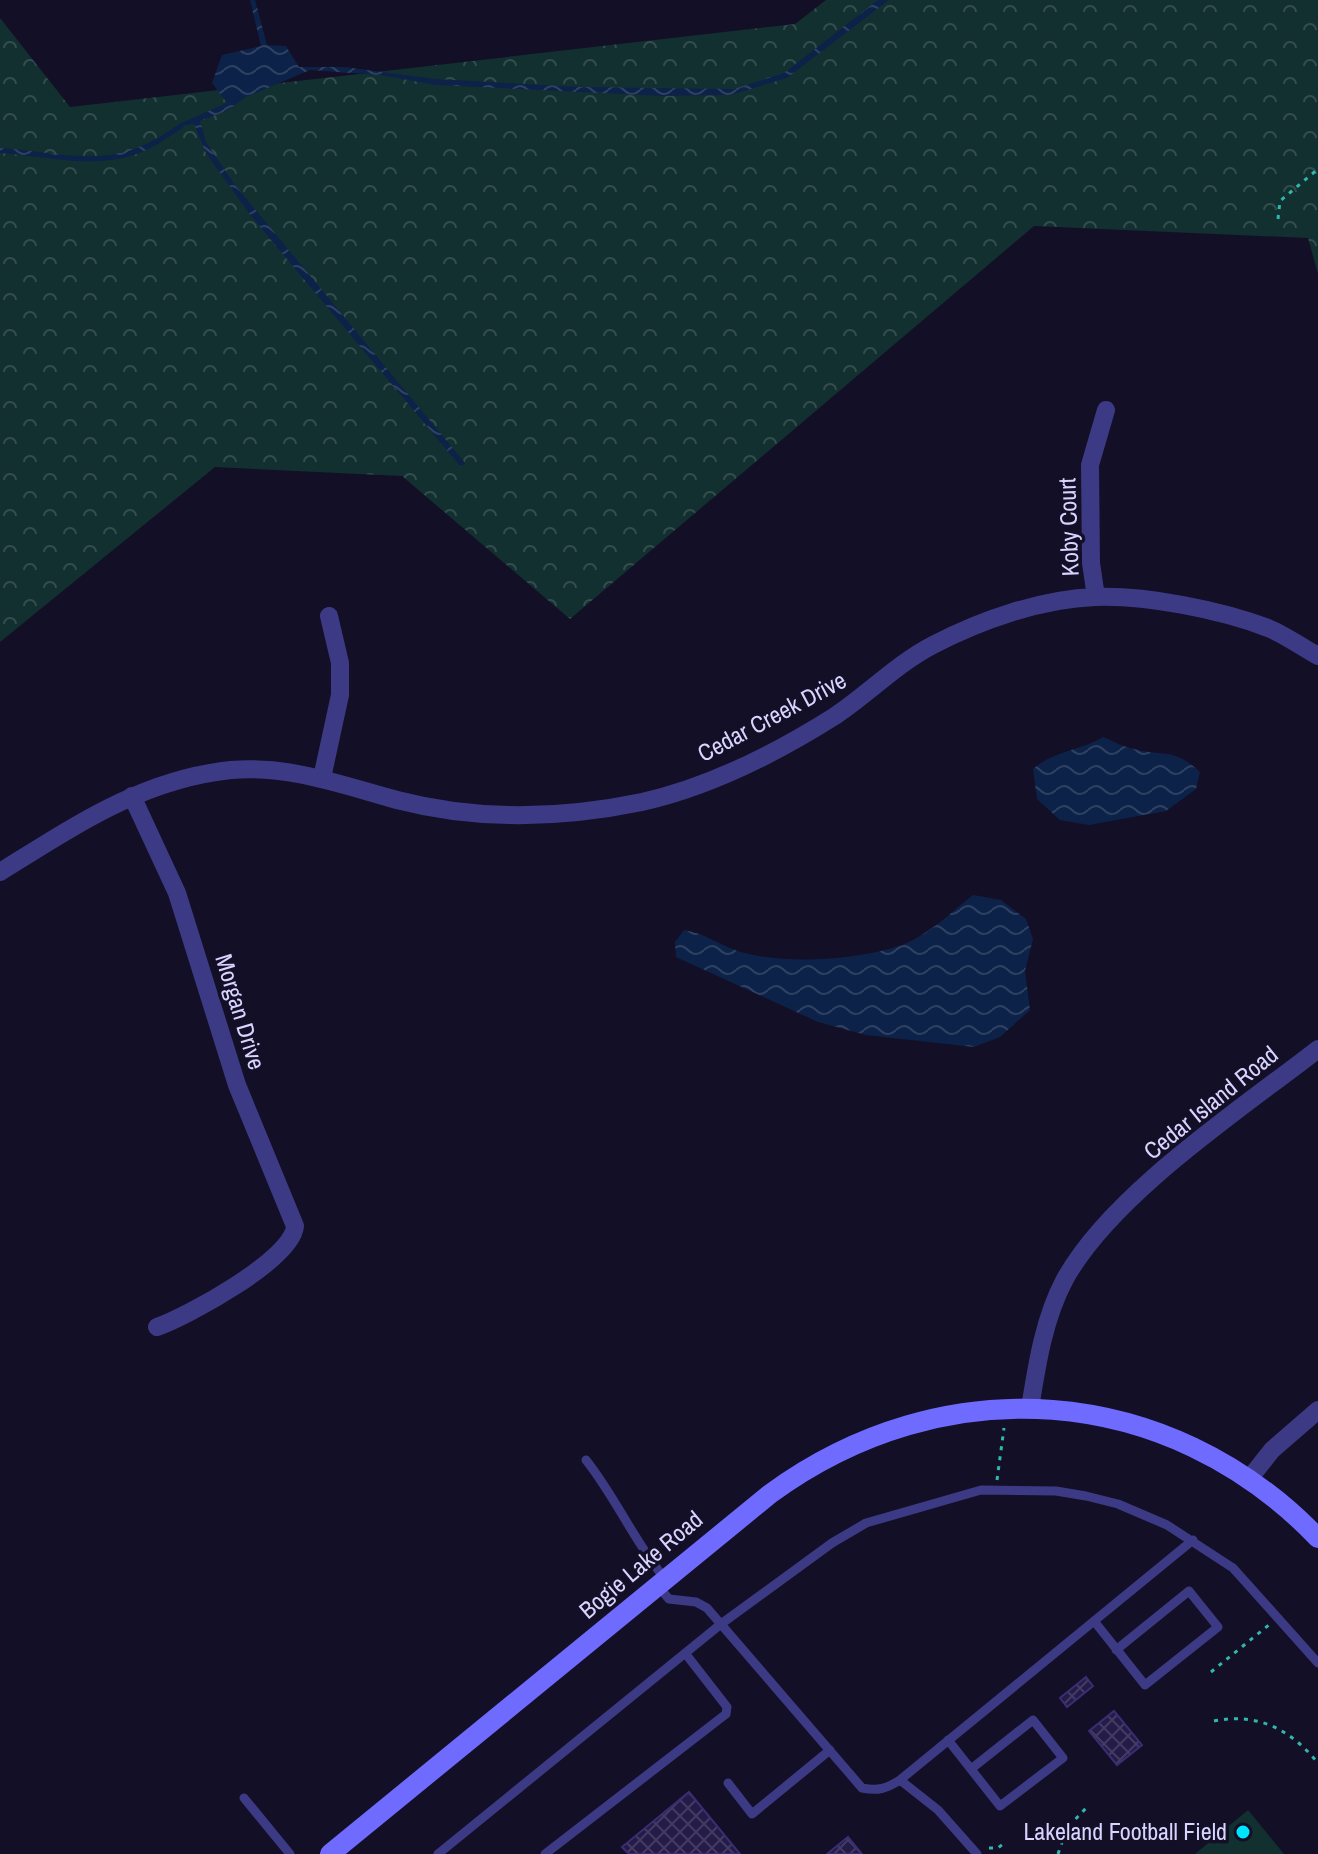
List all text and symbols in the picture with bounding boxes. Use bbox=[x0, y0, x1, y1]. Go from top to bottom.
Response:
street label: Koby Court bbox=[1050, 477, 1086, 577]
street label: Cedar Creek Drive bbox=[692, 663, 851, 769]
street label: Morgan Drive bbox=[208, 950, 274, 1073]
street label: Cedar Island Road bbox=[1137, 1038, 1284, 1166]
street label: Bogie Lake Road bbox=[572, 1503, 709, 1625]
place label: Lakeland Football Field bbox=[1023, 1815, 1227, 1847]
marker: Lakeland Football Field bbox=[1234, 1823, 1252, 1841]

